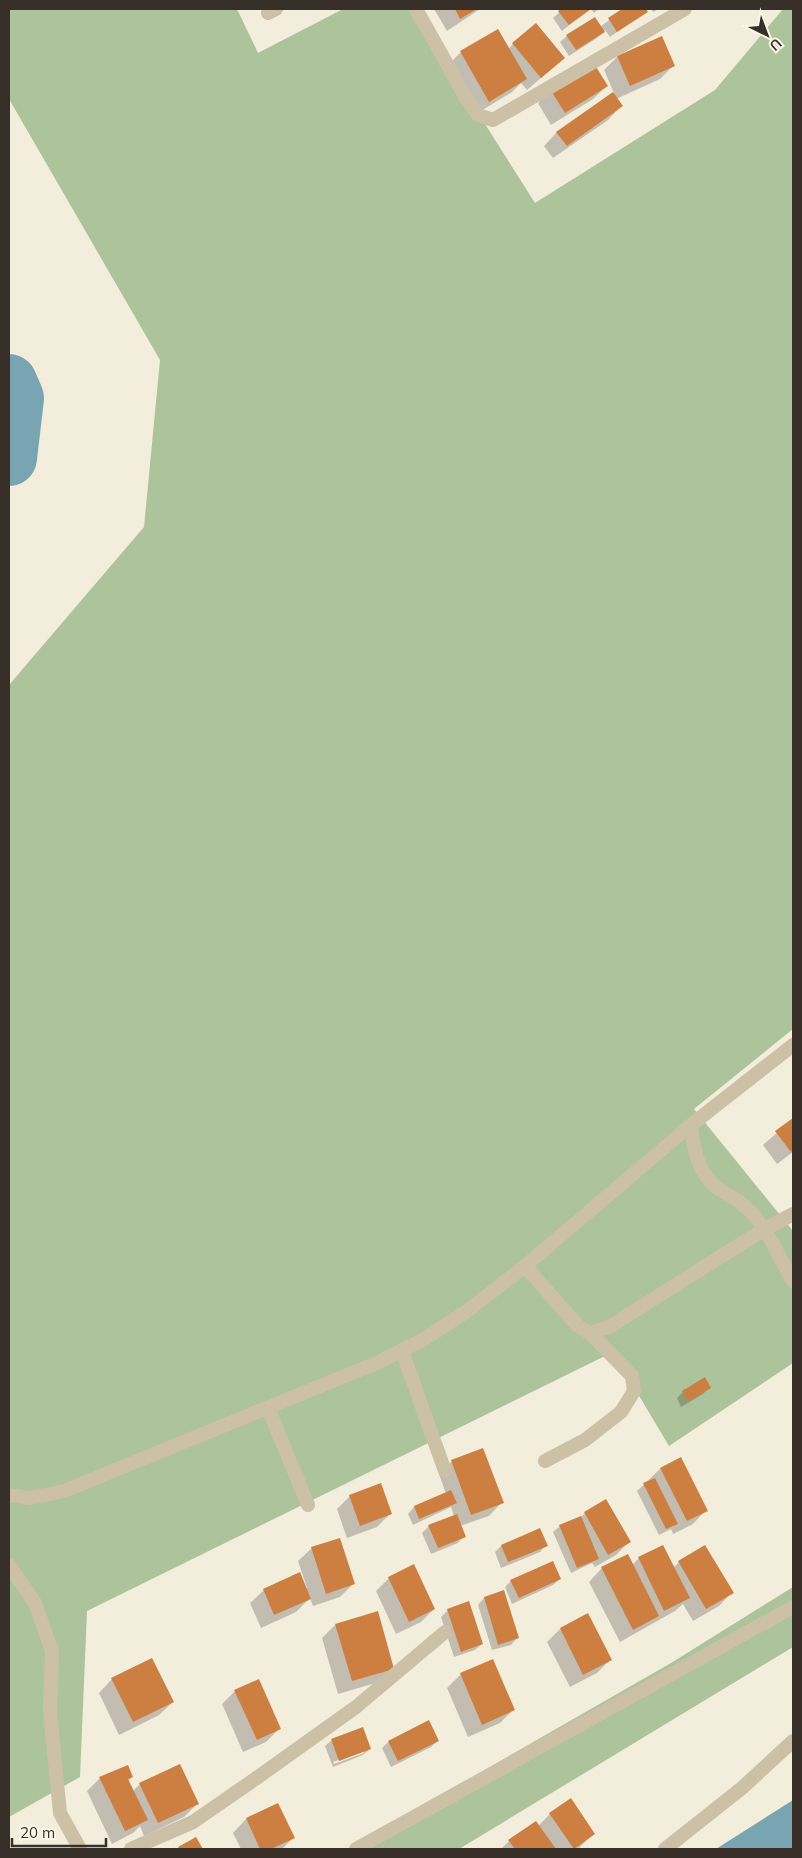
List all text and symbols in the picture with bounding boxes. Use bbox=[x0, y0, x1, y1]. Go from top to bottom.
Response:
north arrow bbox=[742, 10, 792, 60]
text: U bbox=[766, 35, 786, 55]
scale bar bbox=[12, 1816, 106, 1848]
text: 20 m bbox=[20, 1823, 55, 1842]

